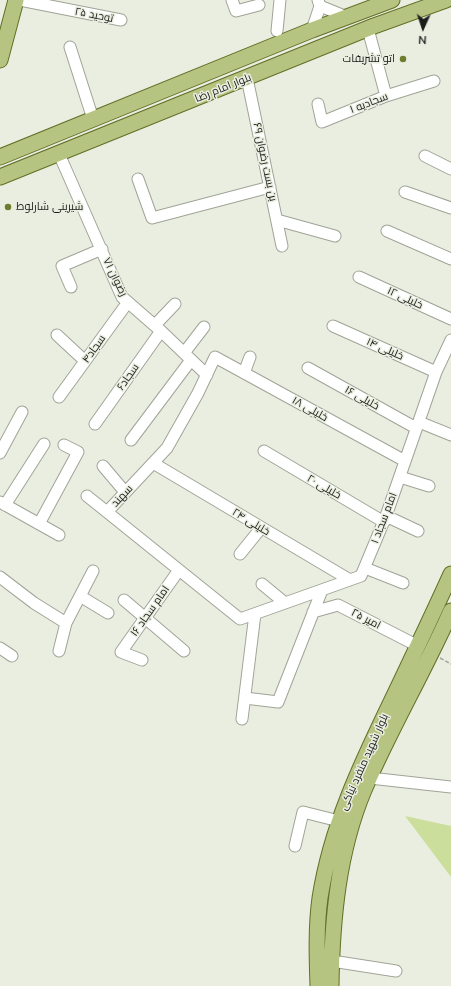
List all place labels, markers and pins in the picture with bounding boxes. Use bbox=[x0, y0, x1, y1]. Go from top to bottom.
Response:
place label: اتو تشریفات bbox=[342, 52, 395, 66]
marker: اتو تشریفات bbox=[398, 54, 408, 64]
place label: شیرینی شارلوط bbox=[16, 200, 83, 214]
marker: شیرینی شارلوط bbox=[3, 202, 13, 212]

